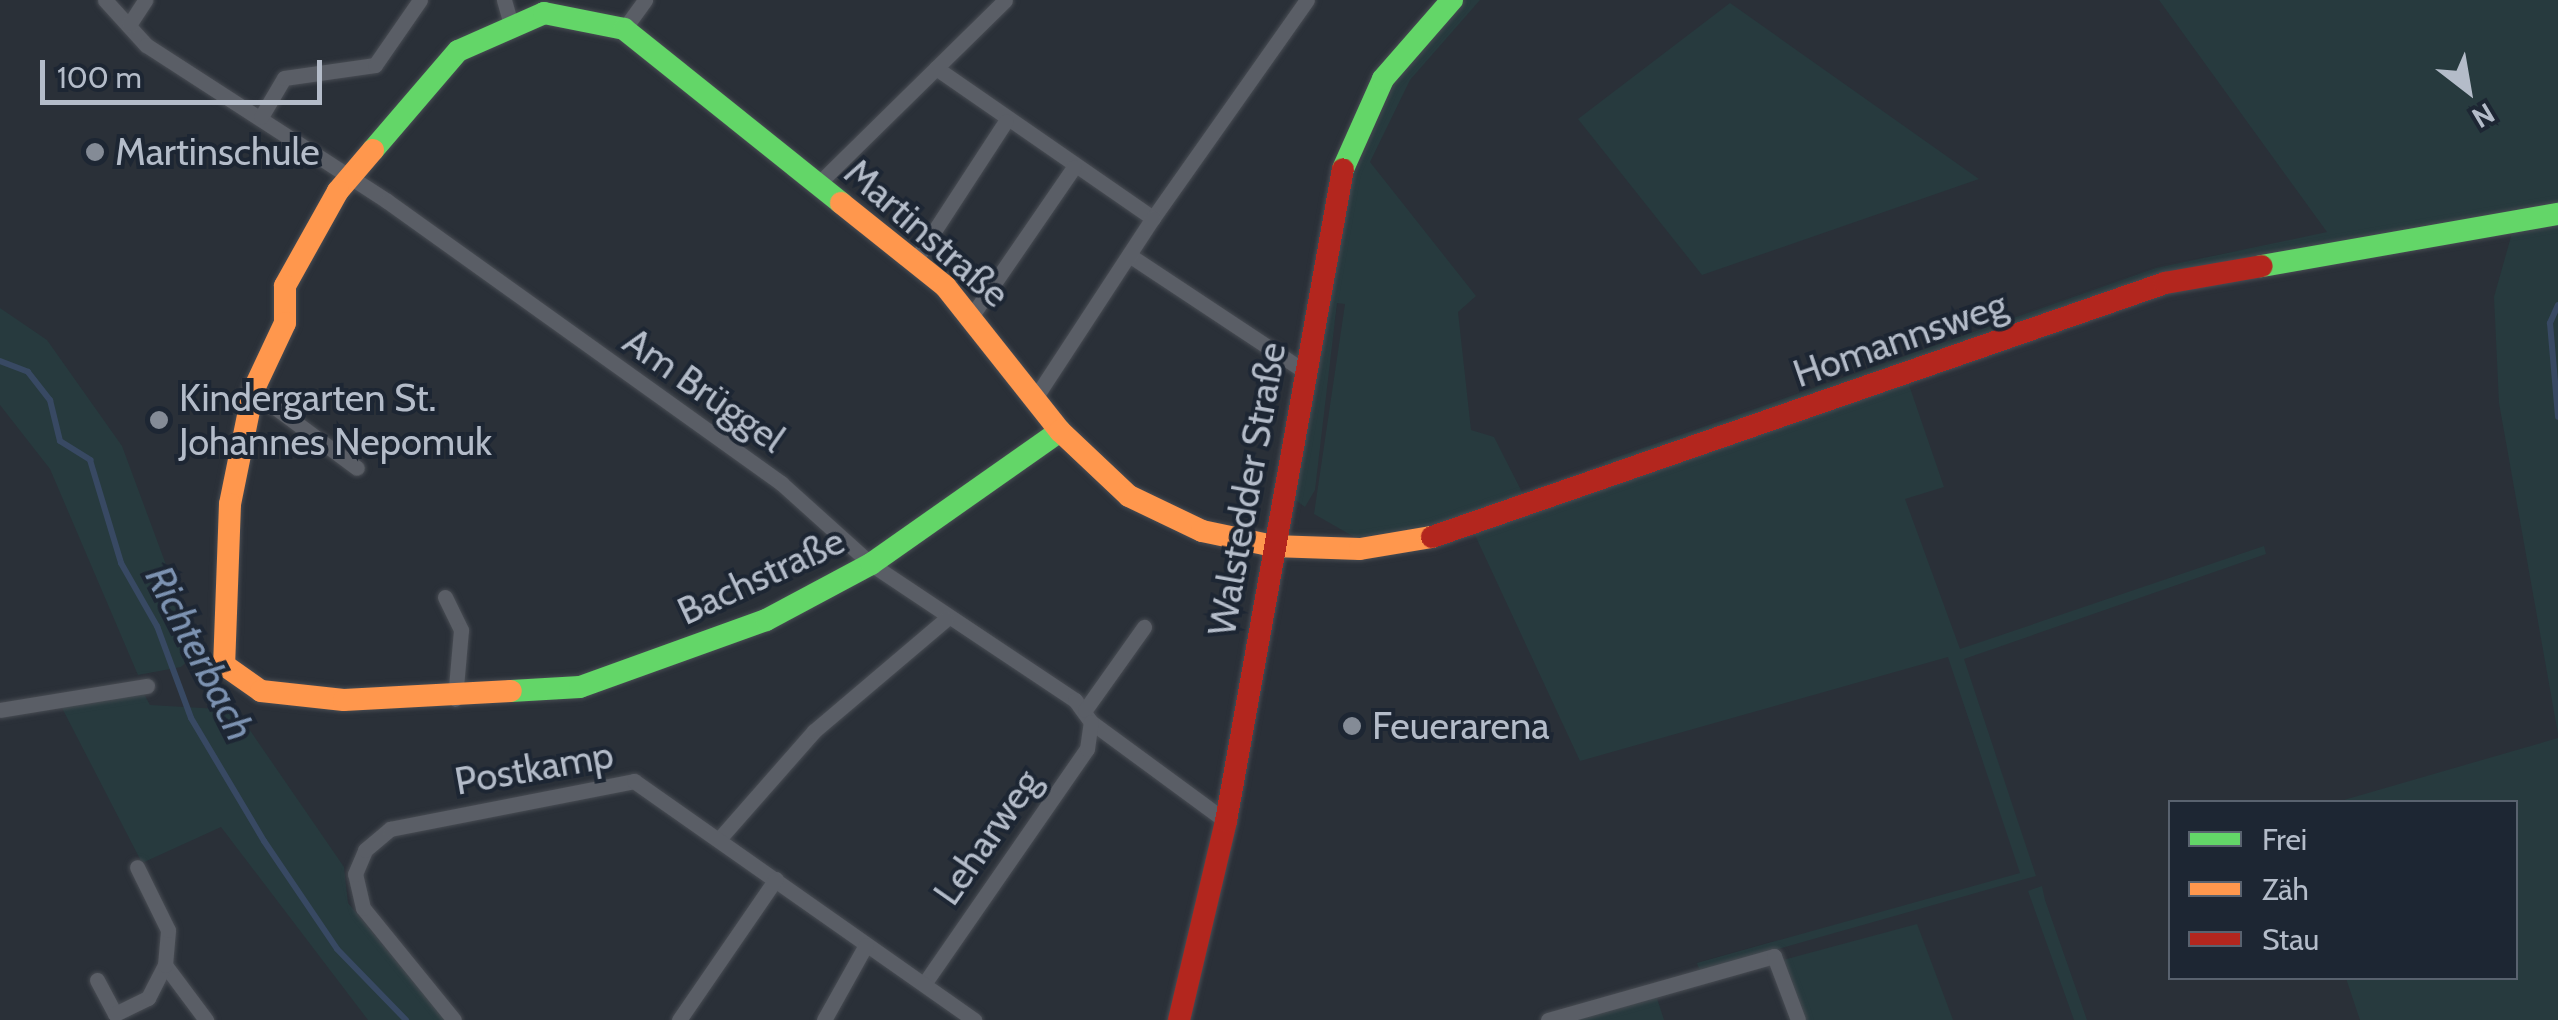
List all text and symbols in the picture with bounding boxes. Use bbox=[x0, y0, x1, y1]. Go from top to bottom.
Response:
scale bar bbox=[45, 40, 328, 102]
north arrow bbox=[2418, 40, 2518, 140]
text: 100 m bbox=[57, 59, 142, 96]
text: N bbox=[2466, 96, 2501, 135]
place label: Martinschule bbox=[115, 129, 320, 175]
marker: Martinschule bbox=[84, 141, 106, 163]
street label: Martinstraße bbox=[836, 149, 1018, 317]
street label: Homannsweg bbox=[1787, 281, 2013, 397]
street label: Am Brüggel bbox=[615, 318, 793, 462]
street label: Walstedder Straße bbox=[1199, 339, 1295, 639]
place label: Kindergarten St. Johannes Nepomuk bbox=[179, 375, 492, 464]
marker: Kindergarten St. Johannes Nepomuk bbox=[148, 409, 170, 431]
street label: Bachstraße bbox=[670, 518, 852, 634]
water label: Richterbach bbox=[136, 558, 264, 748]
place label: Feuerarena bbox=[1372, 703, 1549, 749]
marker: Feuerarena bbox=[1341, 715, 1363, 737]
street label: Postkamp bbox=[451, 732, 617, 804]
street label: Leharweg bbox=[924, 761, 1050, 913]
legend bbox=[2168, 800, 2518, 980]
text: Frei bbox=[2262, 821, 2307, 858]
text: Zäh bbox=[2262, 871, 2309, 908]
text: Stau bbox=[2262, 921, 2319, 958]

